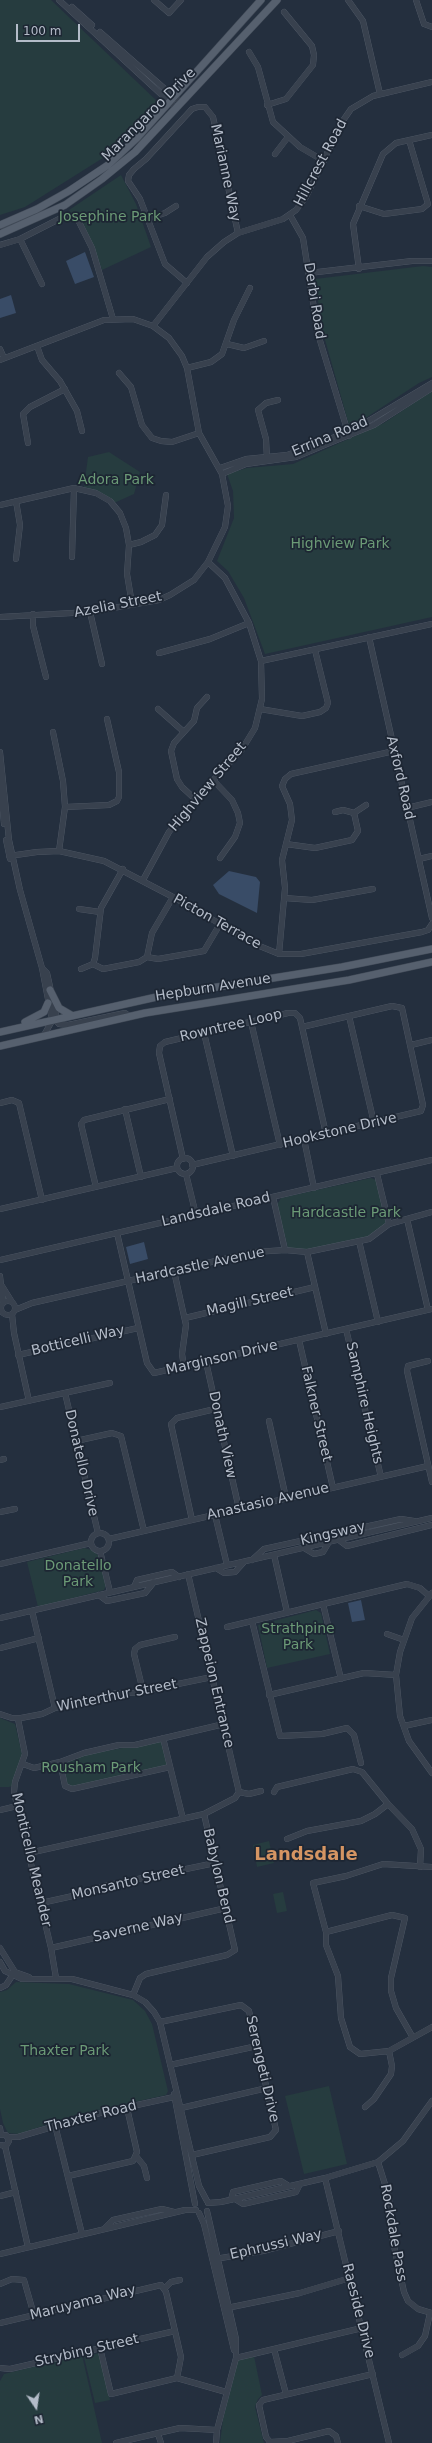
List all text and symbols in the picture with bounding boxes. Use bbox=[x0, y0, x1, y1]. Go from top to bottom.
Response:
scale bar bbox=[18, 16, 82, 42]
text: 100 m bbox=[23, 24, 61, 38]
street label: Marangaroo Drive bbox=[99, 65, 199, 165]
street label: Hillcrest Road bbox=[291, 117, 351, 209]
street label: Marianne Way bbox=[206, 123, 244, 223]
park label: Josephine Park bbox=[59, 209, 161, 225]
street label: Derbi Road bbox=[300, 261, 328, 341]
street label: Errina Road bbox=[289, 413, 371, 461]
park label: Adora Park bbox=[78, 472, 154, 488]
park label: Highview Park bbox=[290, 536, 390, 552]
street label: Azelia Street bbox=[73, 588, 163, 622]
street label: Axford Road bbox=[382, 735, 418, 821]
street label: Highview Street bbox=[166, 739, 250, 835]
street label: Picton Terrace bbox=[170, 891, 264, 953]
street label: Hepburn Avenue bbox=[154, 971, 272, 1005]
street label: Rowntree Loop bbox=[178, 1006, 284, 1046]
street label: Hookstone Drive bbox=[281, 1110, 399, 1152]
street label: Landsdale Road bbox=[160, 1189, 272, 1231]
park label: Hardcastle Park bbox=[291, 1205, 401, 1221]
street label: Hardcastle Avenue bbox=[134, 1244, 266, 1288]
street label: Magill Street bbox=[205, 1284, 295, 1320]
street label: Botticelli Way bbox=[30, 1322, 126, 1360]
street label: Marginson Drive bbox=[164, 1337, 280, 1379]
street label: Samphire Heights bbox=[342, 1340, 386, 1466]
street label: Falkner Street bbox=[297, 1365, 335, 1463]
street label: Donath View bbox=[205, 1390, 239, 1480]
street label: Donatello Drive bbox=[61, 1408, 101, 1518]
street label: Anastasio Avenue bbox=[205, 1480, 331, 1524]
street label: Kingsway bbox=[299, 1518, 367, 1550]
park label: Donatello Park bbox=[44, 1558, 112, 1590]
street label: Zappeion Entrance bbox=[191, 1616, 237, 1750]
park label: Strathpine Park bbox=[261, 1621, 335, 1654]
street label: Winterthur Street bbox=[55, 1676, 179, 1716]
park label: Rousham Park bbox=[41, 1760, 141, 1776]
street label: Monticello Meander bbox=[7, 1791, 55, 1929]
street label: Babylon Bend bbox=[199, 1827, 237, 1925]
district label: Landsdale bbox=[254, 1844, 358, 1866]
street label: Monsanto Street bbox=[70, 1862, 186, 1904]
street label: Saverne Way bbox=[91, 1910, 185, 1946]
street label: Serengeti Drive bbox=[242, 2014, 282, 2124]
park label: Thaxter Park bbox=[21, 2043, 109, 2059]
street label: Thaxter Road bbox=[43, 2098, 139, 2136]
street label: Rockdale Pass bbox=[376, 2183, 410, 2283]
street label: Ephrussi Way bbox=[228, 2226, 324, 2264]
street label: Raeside Drive bbox=[338, 2262, 378, 2360]
street label: Maruyama Way bbox=[28, 2282, 138, 2324]
street label: Strybing Street bbox=[33, 2331, 141, 2371]
north arrow bbox=[16, 2387, 56, 2427]
text: N bbox=[33, 2412, 45, 2427]

